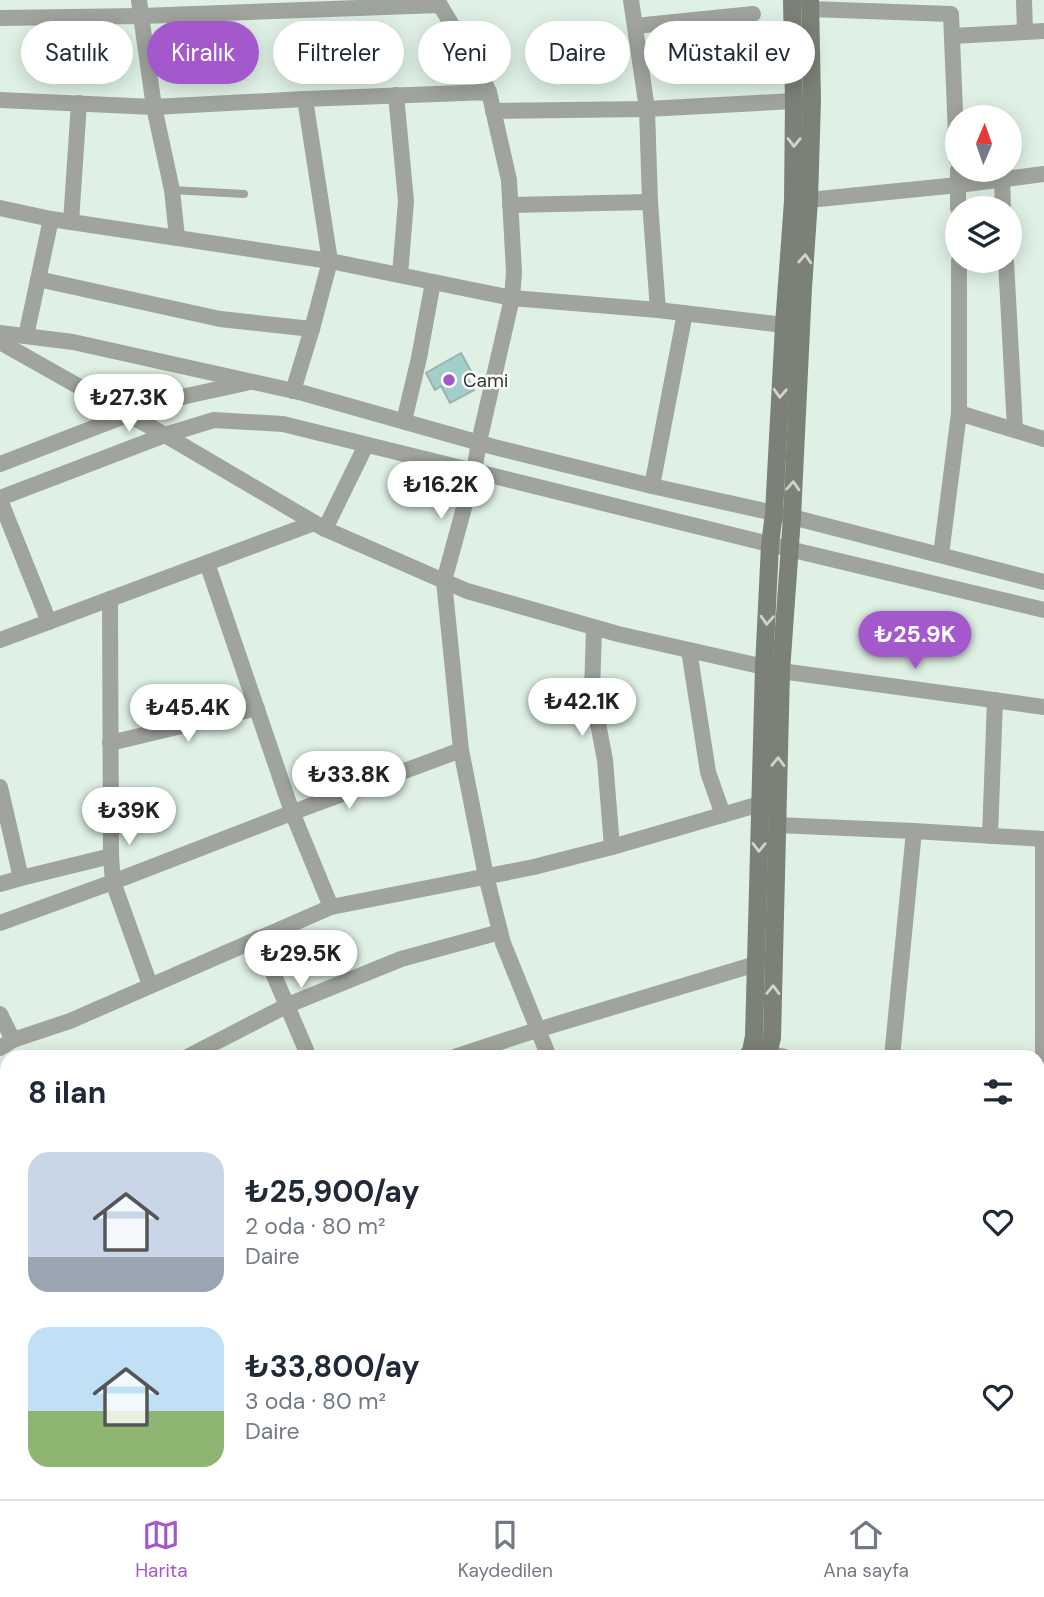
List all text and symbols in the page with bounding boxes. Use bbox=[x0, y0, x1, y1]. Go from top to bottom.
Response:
chip: Satılık bbox=[21, 21, 133, 84]
chip: Kiralık bbox=[147, 21, 259, 84]
chip: Filtreler bbox=[273, 21, 404, 84]
chip: Yeni bbox=[418, 21, 511, 84]
chip: Daire bbox=[525, 21, 630, 84]
chip: Müstakil ev bbox=[644, 21, 815, 84]
north arrow bbox=[945, 105, 1022, 182]
map controls bbox=[945, 105, 1022, 273]
one-way arrow bbox=[786, 136, 801, 147]
button: layers bbox=[945, 196, 1022, 273]
one-way arrow bbox=[797, 253, 812, 264]
place label: Cami bbox=[463, 368, 508, 393]
marker: Cami bbox=[441, 372, 457, 388]
pin: ₺27.3K bbox=[72, 374, 186, 434]
text: ₺27.3K bbox=[90, 382, 168, 412]
one-way arrow bbox=[773, 388, 788, 399]
pin: ₺16.2K bbox=[384, 462, 498, 521]
text: ₺16.2K bbox=[403, 469, 479, 499]
one-way arrow bbox=[786, 481, 801, 492]
pin: ₺25.9K bbox=[858, 612, 972, 671]
one-way arrow bbox=[759, 615, 774, 626]
text: ₺25.9K bbox=[874, 619, 956, 649]
pin: ₺42.1K bbox=[525, 678, 639, 738]
pin: ₺45.4K bbox=[131, 684, 245, 744]
text: ₺42.1K bbox=[544, 686, 620, 716]
text: ₺45.4K bbox=[146, 692, 230, 722]
pin: ₺33.8K bbox=[292, 752, 406, 811]
one-way arrow bbox=[771, 757, 786, 768]
text: ₺33.8K bbox=[308, 759, 390, 789]
pin: ₺39K bbox=[88, 788, 170, 847]
text: ₺39K bbox=[98, 795, 160, 825]
one-way arrow bbox=[751, 842, 766, 853]
pin: ₺29.5K bbox=[244, 930, 358, 990]
text: ₺29.5K bbox=[260, 938, 342, 968]
one-way arrow bbox=[765, 984, 780, 995]
text: 8 ilan bbox=[28, 1073, 106, 1112]
icon: filters bbox=[979, 1073, 1017, 1111]
text: ₺25,900/ay bbox=[245, 1172, 420, 1211]
icon: home bbox=[84, 1180, 168, 1264]
icon: heart bbox=[979, 1203, 1017, 1241]
text: 2 oda · 80 m² bbox=[245, 1211, 386, 1241]
text: Daire bbox=[245, 1241, 300, 1271]
text: ₺33,800/ay bbox=[245, 1347, 420, 1386]
icon: home bbox=[84, 1355, 168, 1439]
icon: heart bbox=[979, 1378, 1017, 1416]
text: 3 oda · 80 m² bbox=[245, 1386, 386, 1416]
text: Daire bbox=[245, 1416, 300, 1446]
tab: Harita bbox=[135, 1516, 187, 1583]
tab: Kaydedilen bbox=[458, 1516, 553, 1583]
tab: Ana sayfa bbox=[823, 1516, 909, 1583]

